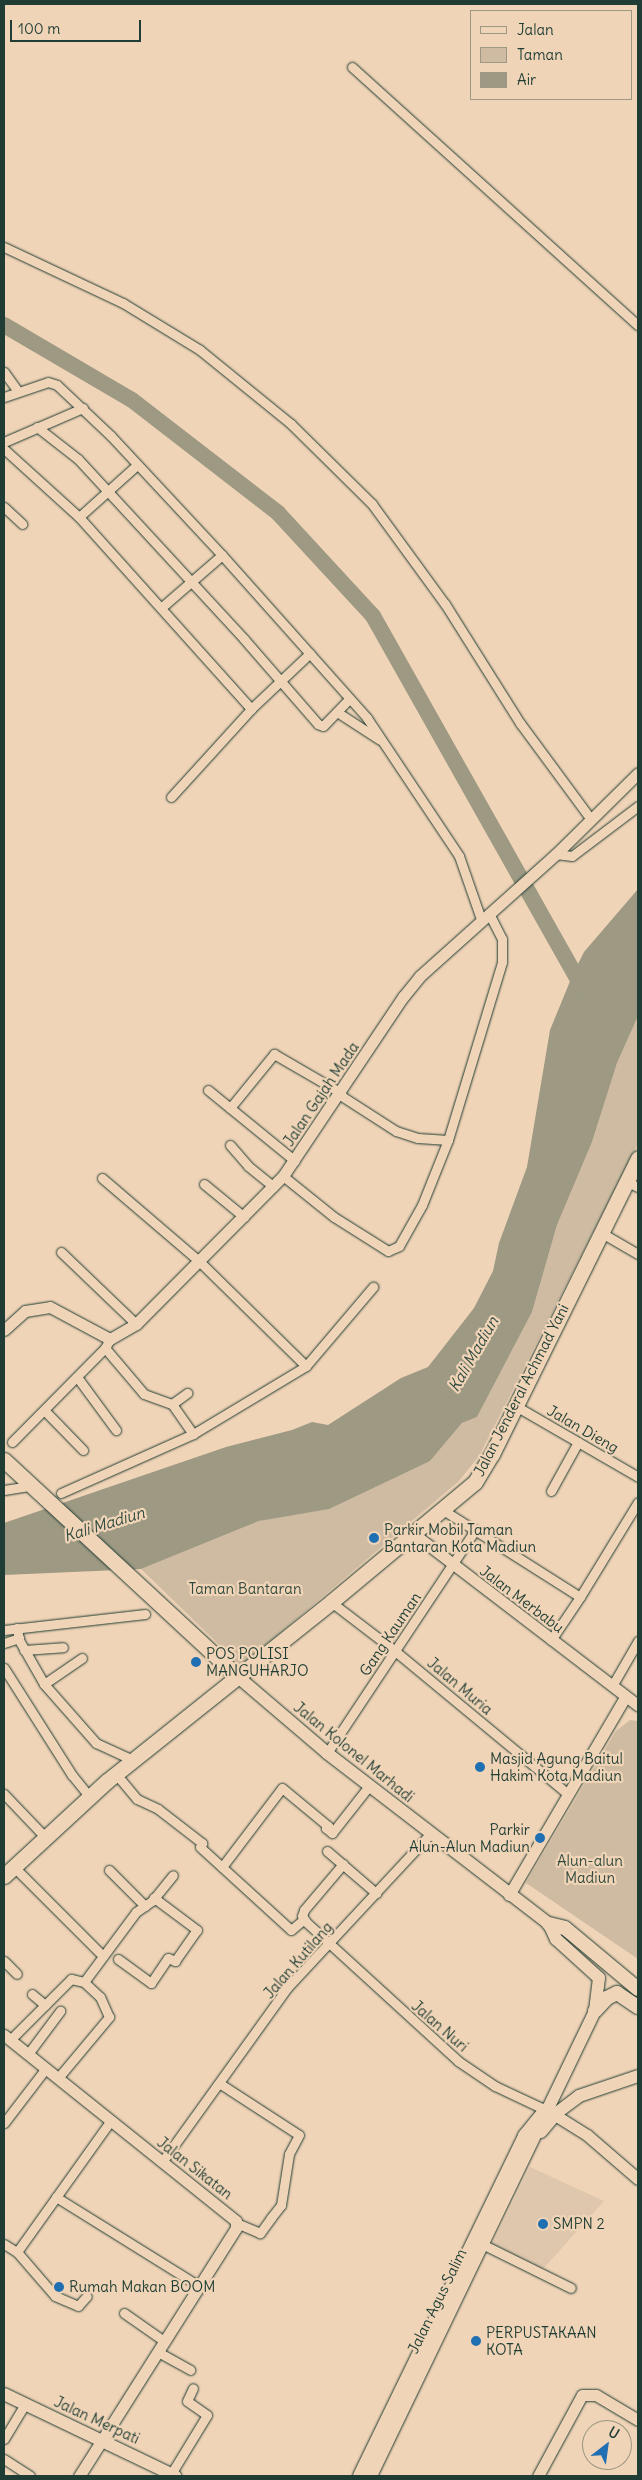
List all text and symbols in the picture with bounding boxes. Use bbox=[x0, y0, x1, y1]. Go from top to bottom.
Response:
scale bar bbox=[12, 10, 144, 42]
legend bbox=[470, 10, 632, 100]
text: 100 m bbox=[18, 19, 60, 38]
text: Jalan bbox=[517, 20, 554, 39]
text: Taman bbox=[517, 45, 563, 64]
text: Air bbox=[517, 70, 536, 89]
street label: Jalan Gajah Mada bbox=[279, 1038, 363, 1150]
street label: Jalan Jenderal Achmad Yani bbox=[470, 1301, 572, 1479]
water label: Kali Madiun bbox=[444, 1313, 502, 1395]
street label: Jalan Dieng bbox=[544, 1401, 622, 1457]
water label: Kali Madiun bbox=[61, 1503, 147, 1545]
place label: Parkir Mobil Taman Bantaran Kota Madiun bbox=[384, 1520, 536, 1555]
marker: Parkir Mobil Taman Bantaran Kota Madiun bbox=[368, 1532, 380, 1544]
street label: Jalan Merbabu bbox=[476, 1562, 568, 1636]
park label: Taman Bantaran bbox=[188, 1580, 302, 1598]
street label: Gang Kauman bbox=[355, 1589, 425, 1679]
place label: POS POLISI MANGUHARJO bbox=[206, 1644, 309, 1679]
street label: Jalan Muria bbox=[424, 1654, 496, 1718]
marker: POS POLISI MANGUHARJO bbox=[190, 1656, 202, 1668]
street label: Jalan Kolonel Marhadi bbox=[290, 1698, 418, 1806]
place label: Masjid Agung Baitul Hakim Kota Madiun bbox=[490, 1749, 623, 1784]
marker: Masjid Agung Baitul Hakim Kota Madiun bbox=[474, 1761, 486, 1773]
place label: Parkir Alun-Alun Madiun bbox=[409, 1820, 530, 1855]
marker: Parkir Alun-Alun Madiun bbox=[534, 1832, 546, 1844]
park label: Alun-alun Madiun bbox=[557, 1851, 623, 1886]
street label: Jalan Kutilang bbox=[260, 1918, 336, 2002]
street label: Jalan Nuri bbox=[408, 1997, 472, 2055]
street label: Jalan Sikatan bbox=[154, 2133, 236, 2203]
place label: SMPN 2 bbox=[553, 2215, 605, 2233]
marker: SMPN 2 bbox=[537, 2218, 549, 2230]
street label: Jalan Agus Salim bbox=[404, 2246, 470, 2356]
place label: Rumah Makan BOOM bbox=[69, 2278, 215, 2296]
marker: Rumah Makan BOOM bbox=[53, 2281, 65, 2293]
place label: PERPUSTAKAAN KOTA bbox=[486, 2323, 597, 2358]
marker: PERPUSTAKAAN KOTA bbox=[470, 2335, 482, 2347]
street label: Jalan Merpati bbox=[51, 2392, 143, 2448]
north arrow bbox=[582, 2420, 632, 2470]
text: U bbox=[605, 2423, 623, 2443]

